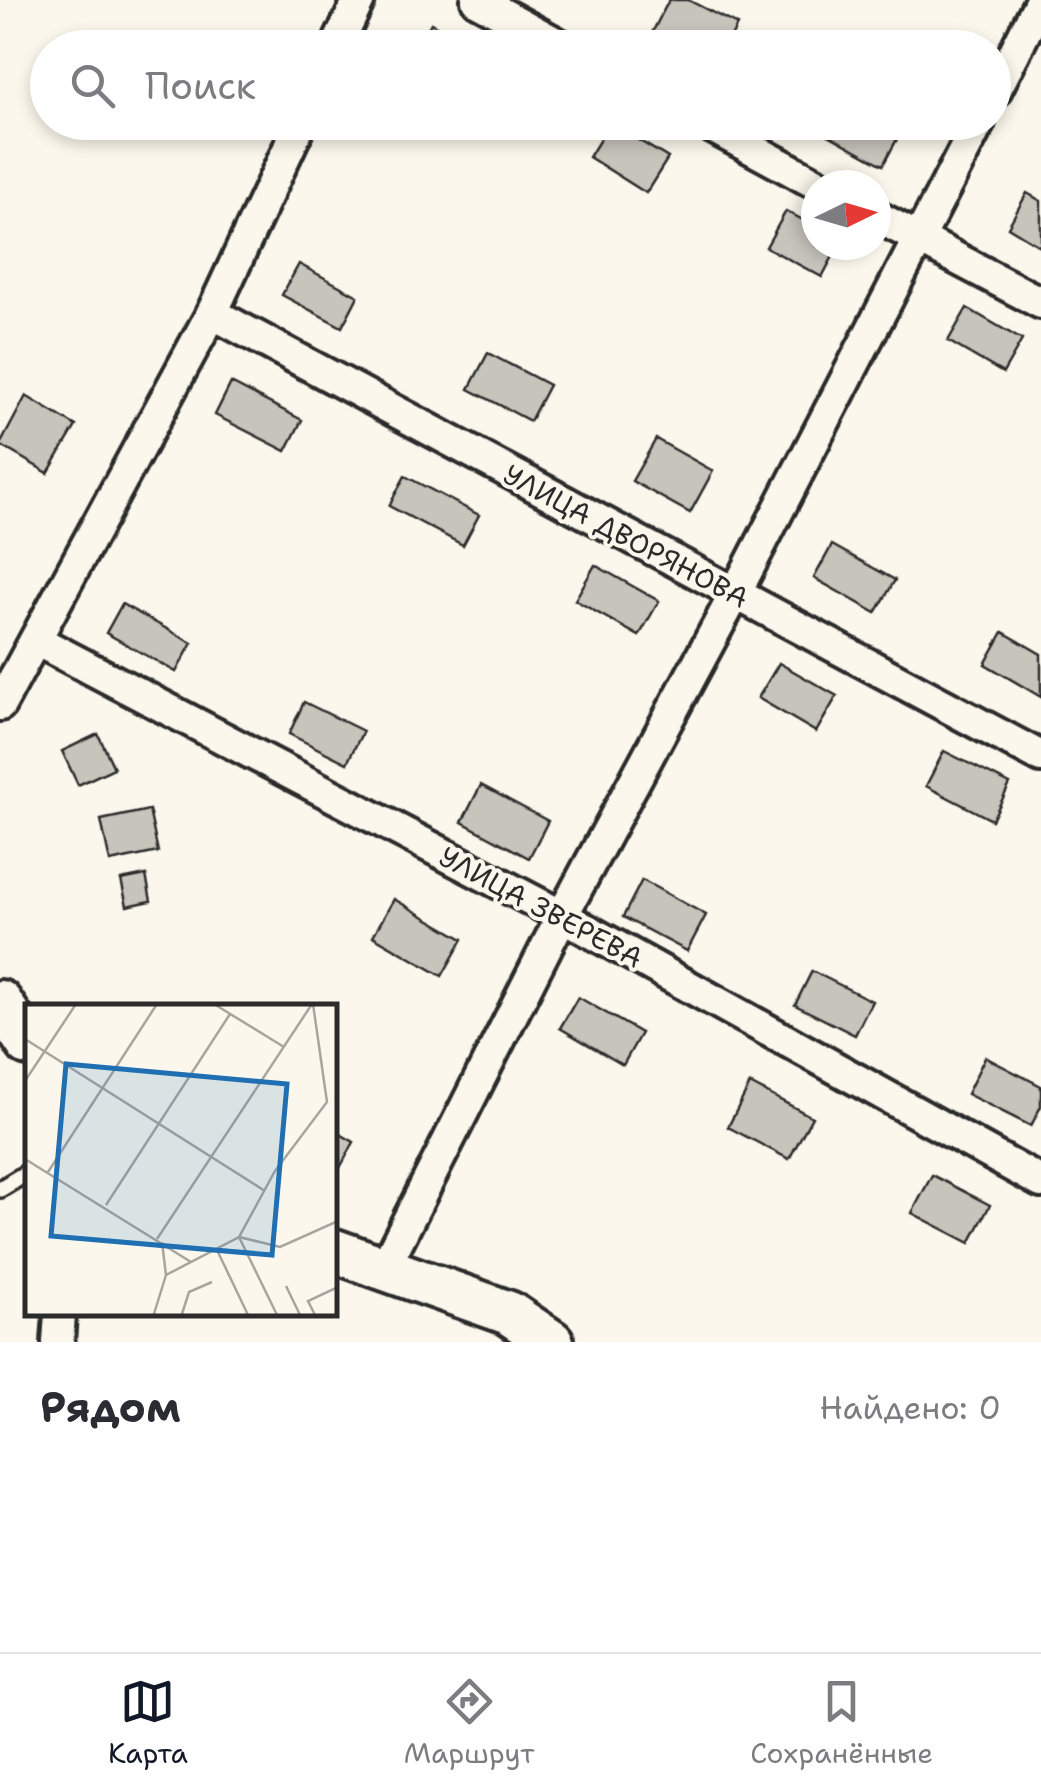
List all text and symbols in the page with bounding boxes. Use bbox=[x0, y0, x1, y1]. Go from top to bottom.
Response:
search box bbox=[30, 30, 1011, 140]
icon: search bbox=[65, 58, 120, 113]
text: Поиск bbox=[145, 60, 256, 111]
north arrow bbox=[801, 170, 891, 260]
street label: УЛИЦА ДВОРЯНОВА bbox=[497, 455, 755, 617]
street label: УЛИЦА ЗВЕРЕВА bbox=[433, 837, 649, 977]
inset map bbox=[25, 1004, 338, 1317]
text: Рядом bbox=[40, 1379, 181, 1435]
text: Найдено: 0 bbox=[820, 1386, 1001, 1429]
tab: Карта bbox=[108, 1674, 188, 1772]
tab: Маршрут bbox=[404, 1674, 534, 1772]
tab: Сохранённые bbox=[750, 1674, 933, 1772]

